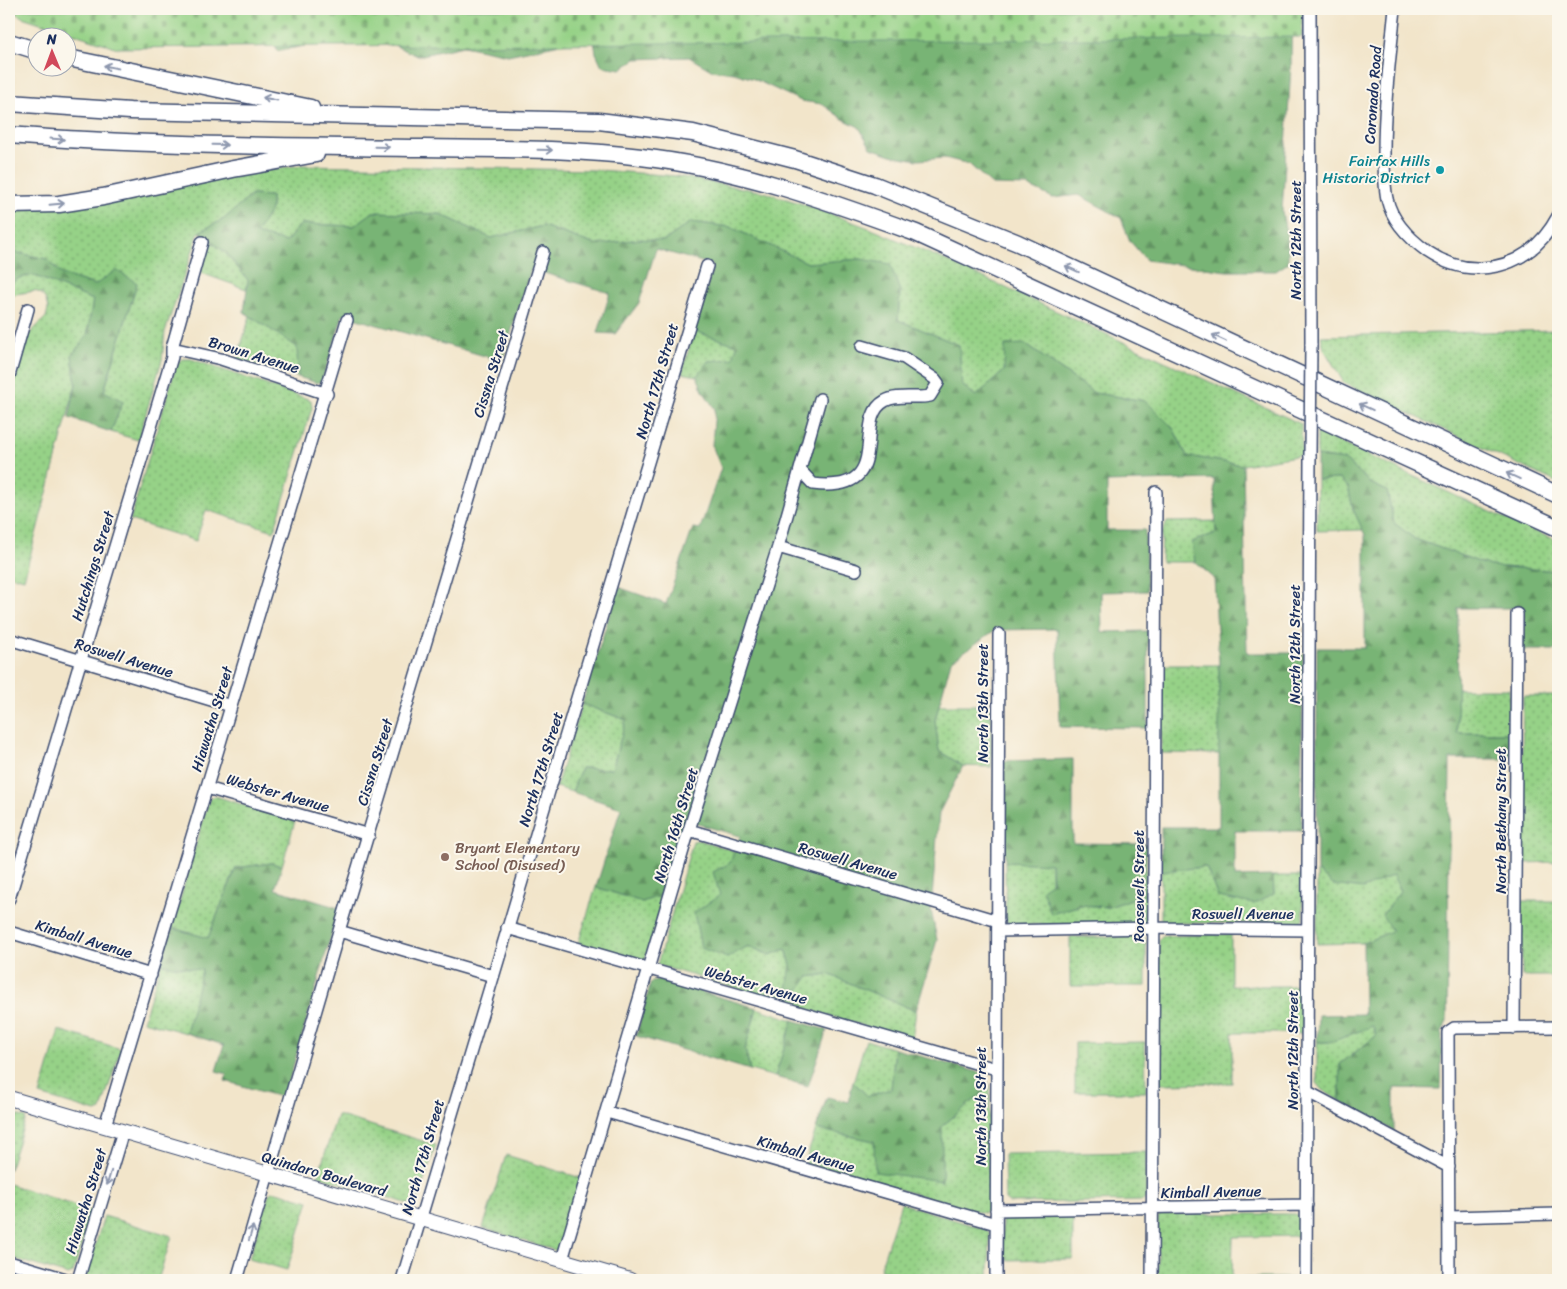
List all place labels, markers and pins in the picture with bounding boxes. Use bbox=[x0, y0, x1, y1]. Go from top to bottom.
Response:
place label: Fairfax Hills Historic District bbox=[1323, 148, 1431, 191]
marker: Fairfax Hills Historic District bbox=[1434, 164, 1446, 176]
place label: Bryant Elementary School (Disused) bbox=[455, 835, 580, 878]
marker: Bryant Elementary School (Disused) bbox=[439, 851, 451, 863]

